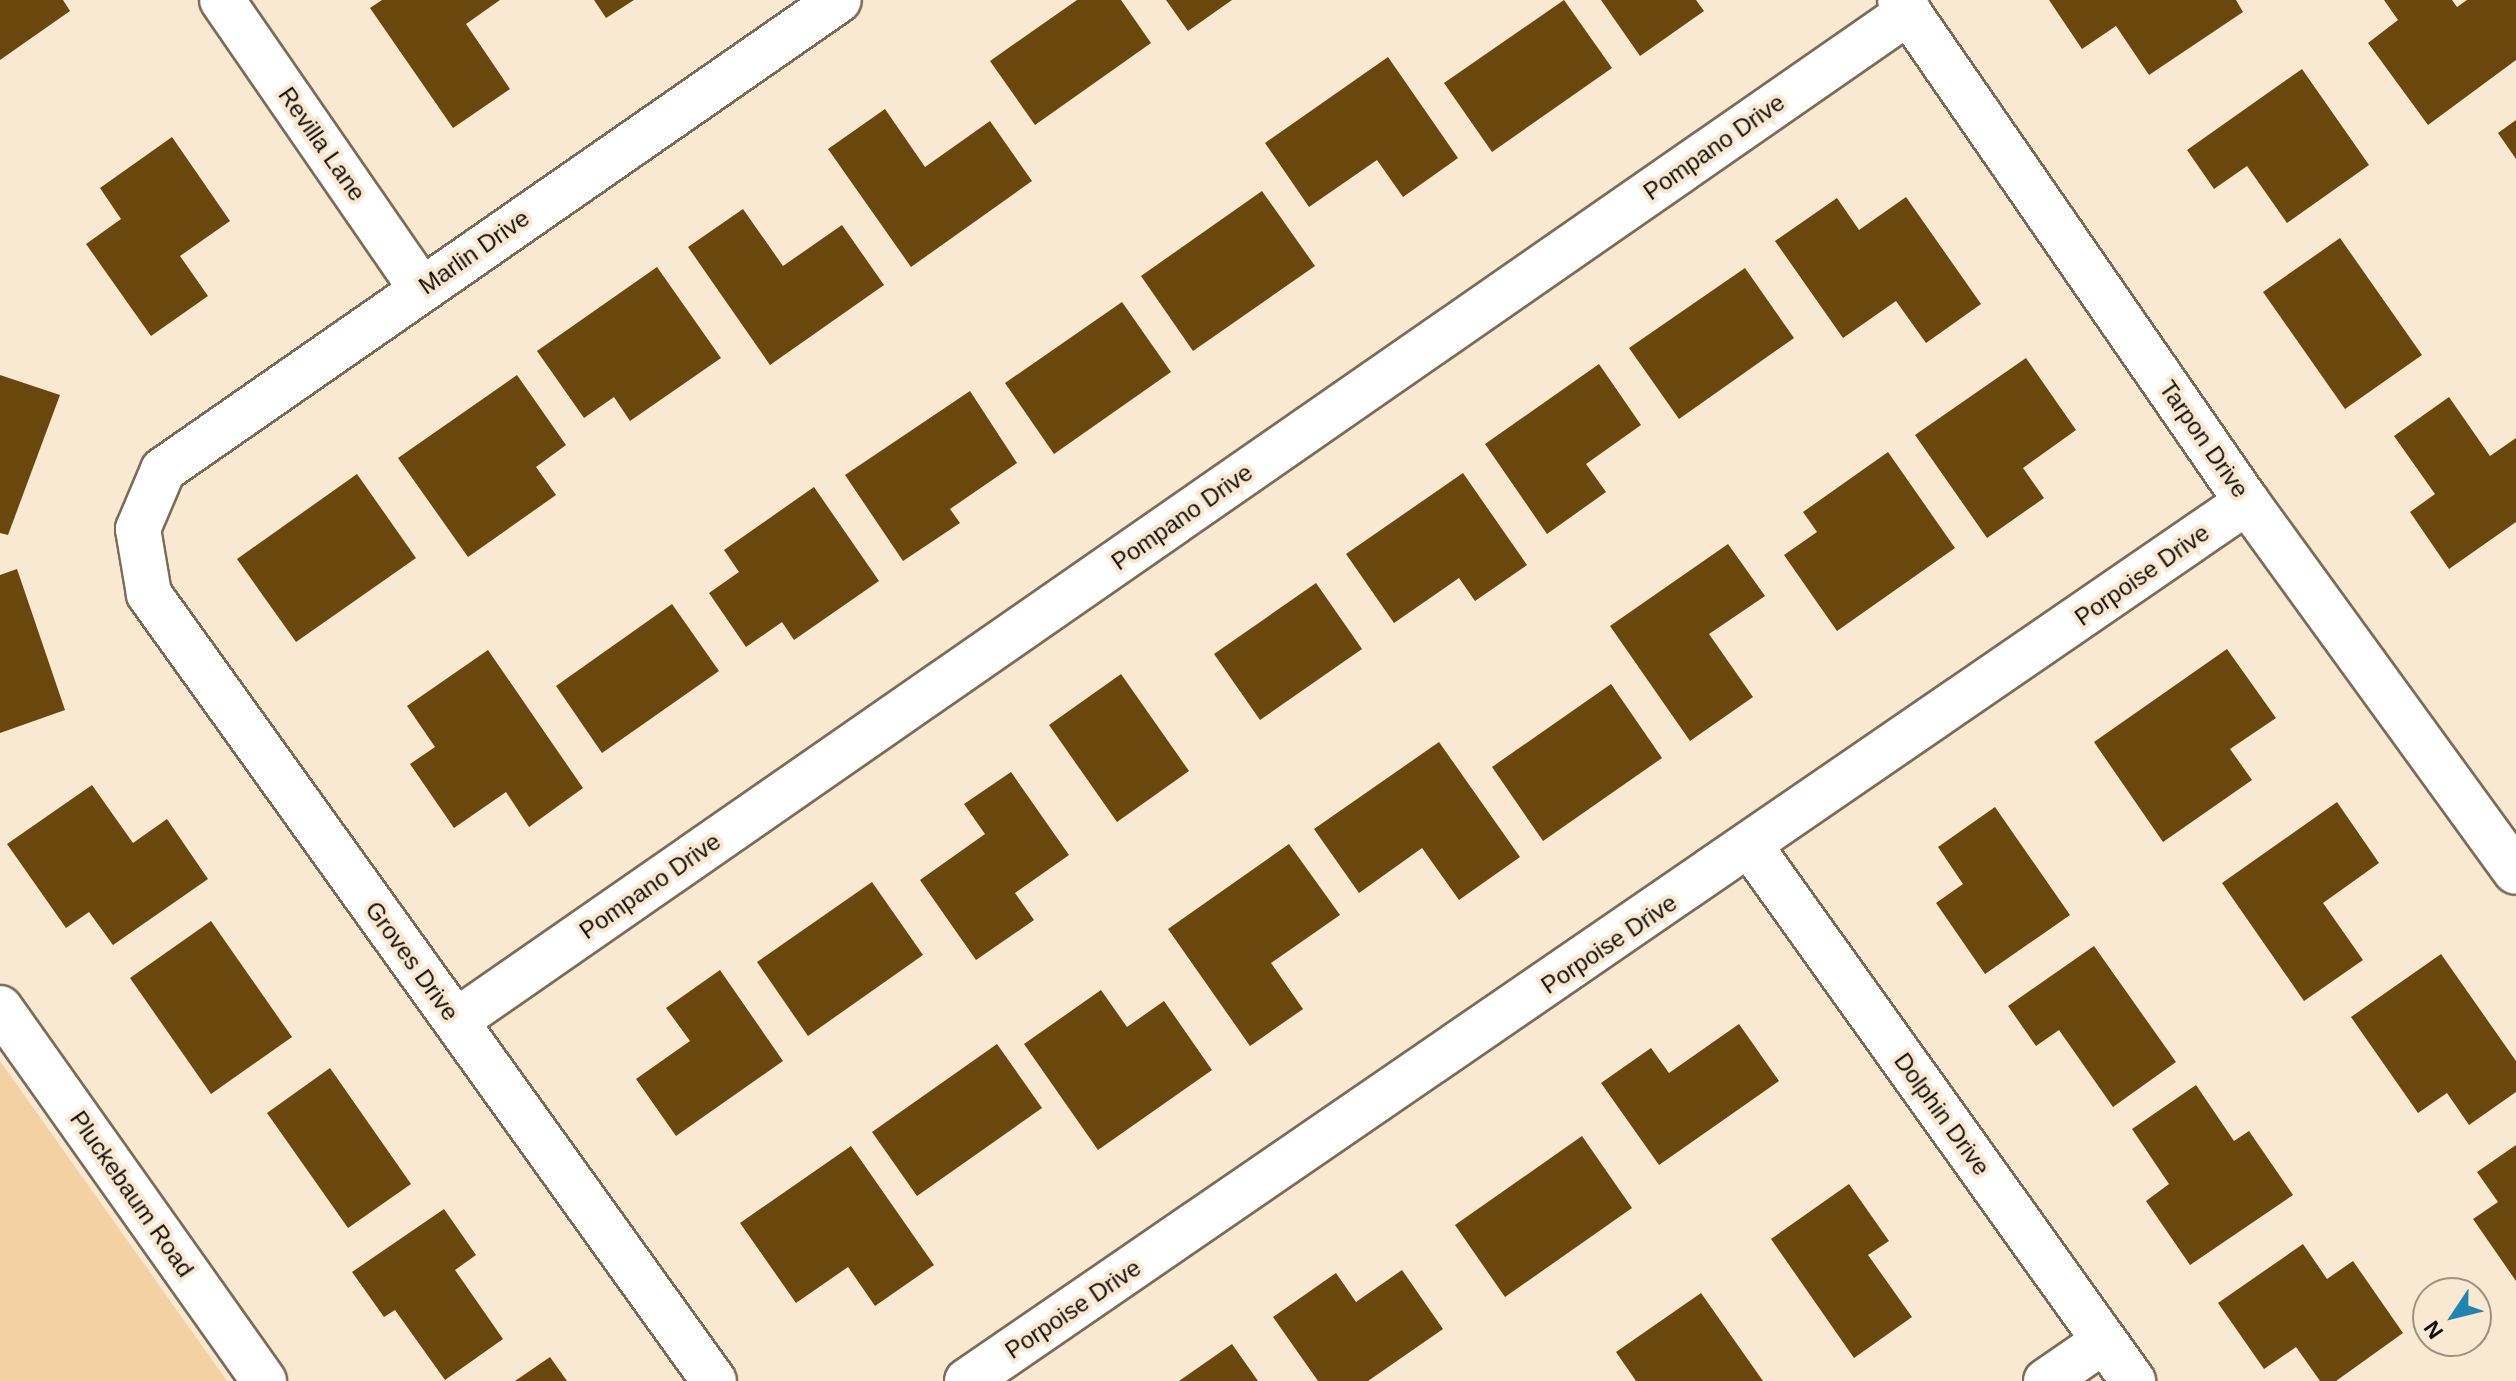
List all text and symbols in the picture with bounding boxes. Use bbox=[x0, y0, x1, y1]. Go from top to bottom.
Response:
street label: Revilla Lane bbox=[272, 82, 372, 206]
street label: Pompano Drive bbox=[1638, 88, 1790, 206]
street label: Marlin Drive bbox=[413, 203, 535, 301]
street label: Tarpon Drive bbox=[2153, 375, 2255, 503]
street label: Pompano Drive bbox=[1106, 458, 1258, 576]
street label: Porpoise Drive bbox=[2069, 518, 2215, 632]
street label: Pompano Drive bbox=[574, 827, 726, 945]
street label: Porpoise Drive bbox=[1536, 888, 1682, 1000]
street label: Groves Drive bbox=[359, 896, 465, 1026]
street label: Dolphin Drive bbox=[1888, 1047, 1996, 1181]
street label: Pluckebaum Road bbox=[64, 1105, 200, 1283]
street label: Porpoise Drive bbox=[1000, 1253, 1146, 1365]
north arrow bbox=[2412, 1277, 2492, 1357]
text: N bbox=[2419, 1316, 2448, 1344]

